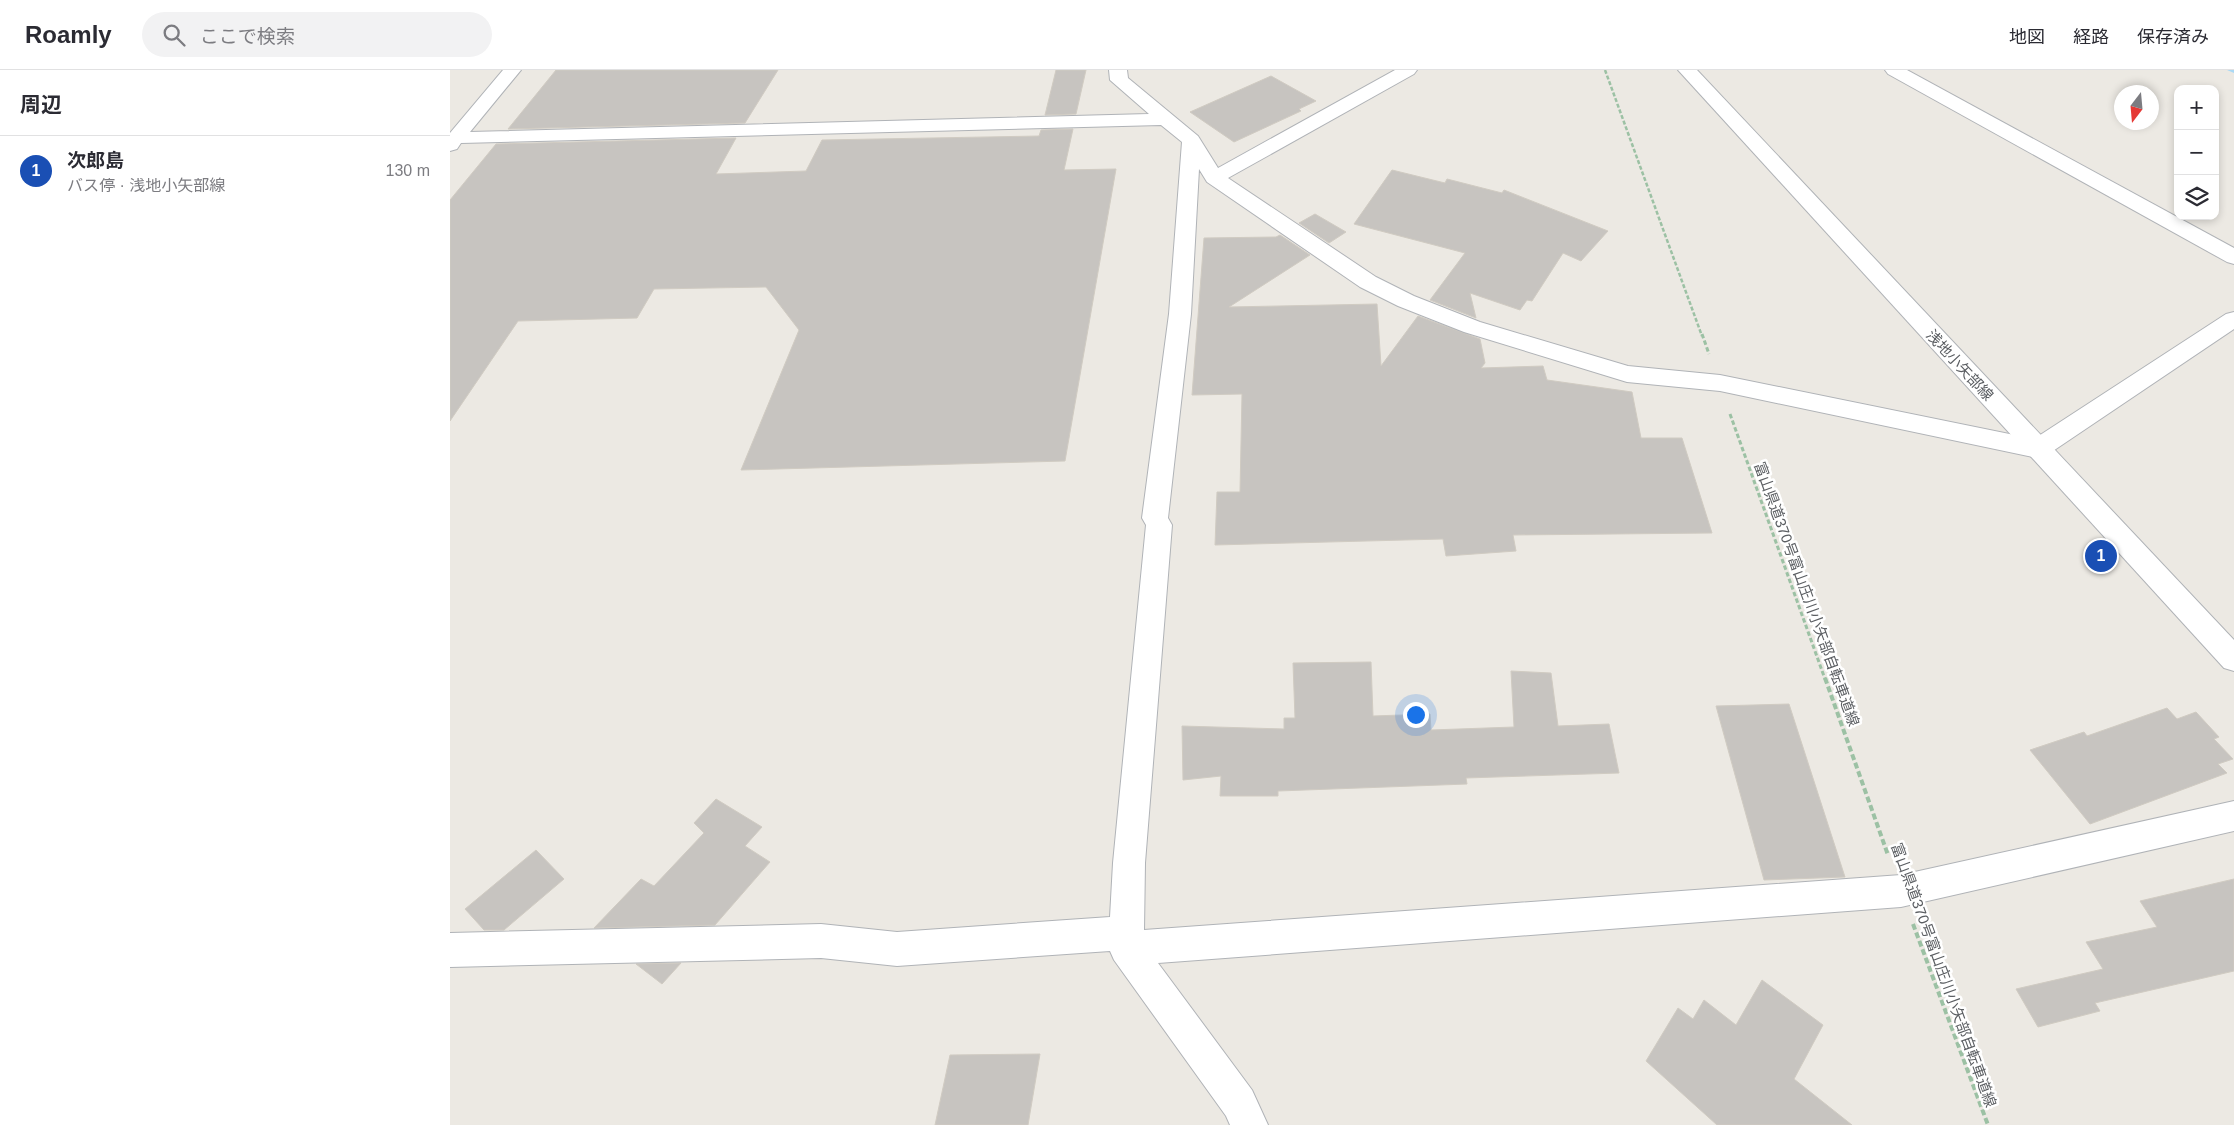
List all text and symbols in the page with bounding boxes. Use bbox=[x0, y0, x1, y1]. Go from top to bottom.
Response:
search box bbox=[142, 12, 492, 57]
text: Roamly bbox=[25, 21, 112, 48]
icon: search bbox=[160, 21, 188, 49]
text: ここで検索 bbox=[200, 26, 295, 47]
text: 地図 bbox=[2009, 27, 2045, 47]
text: 経路 bbox=[2073, 27, 2109, 47]
text: 保存済み bbox=[2137, 27, 2209, 47]
north arrow bbox=[2114, 85, 2159, 130]
map controls bbox=[2174, 85, 2219, 220]
button: + bbox=[2174, 85, 2219, 130]
text: 周辺 bbox=[20, 93, 62, 116]
button: − bbox=[2174, 130, 2219, 175]
text: 次郎島 bbox=[67, 150, 124, 171]
text: 1 bbox=[32, 162, 40, 179]
text: 130 m bbox=[386, 162, 430, 179]
button: layers bbox=[2174, 175, 2219, 220]
text: バス停 · 浅地小矢部線 bbox=[67, 177, 225, 194]
street label: 浅地小矢部線 bbox=[1923, 326, 1997, 404]
street label: 富山県道370号富山庄川小矢部自転車道線 bbox=[1751, 460, 1863, 728]
pin: 1 bbox=[2085, 537, 2117, 575]
your location bbox=[1403, 702, 1429, 728]
street label: 富山県道370号富山庄川小矢部自転車道線 bbox=[1888, 841, 2000, 1109]

